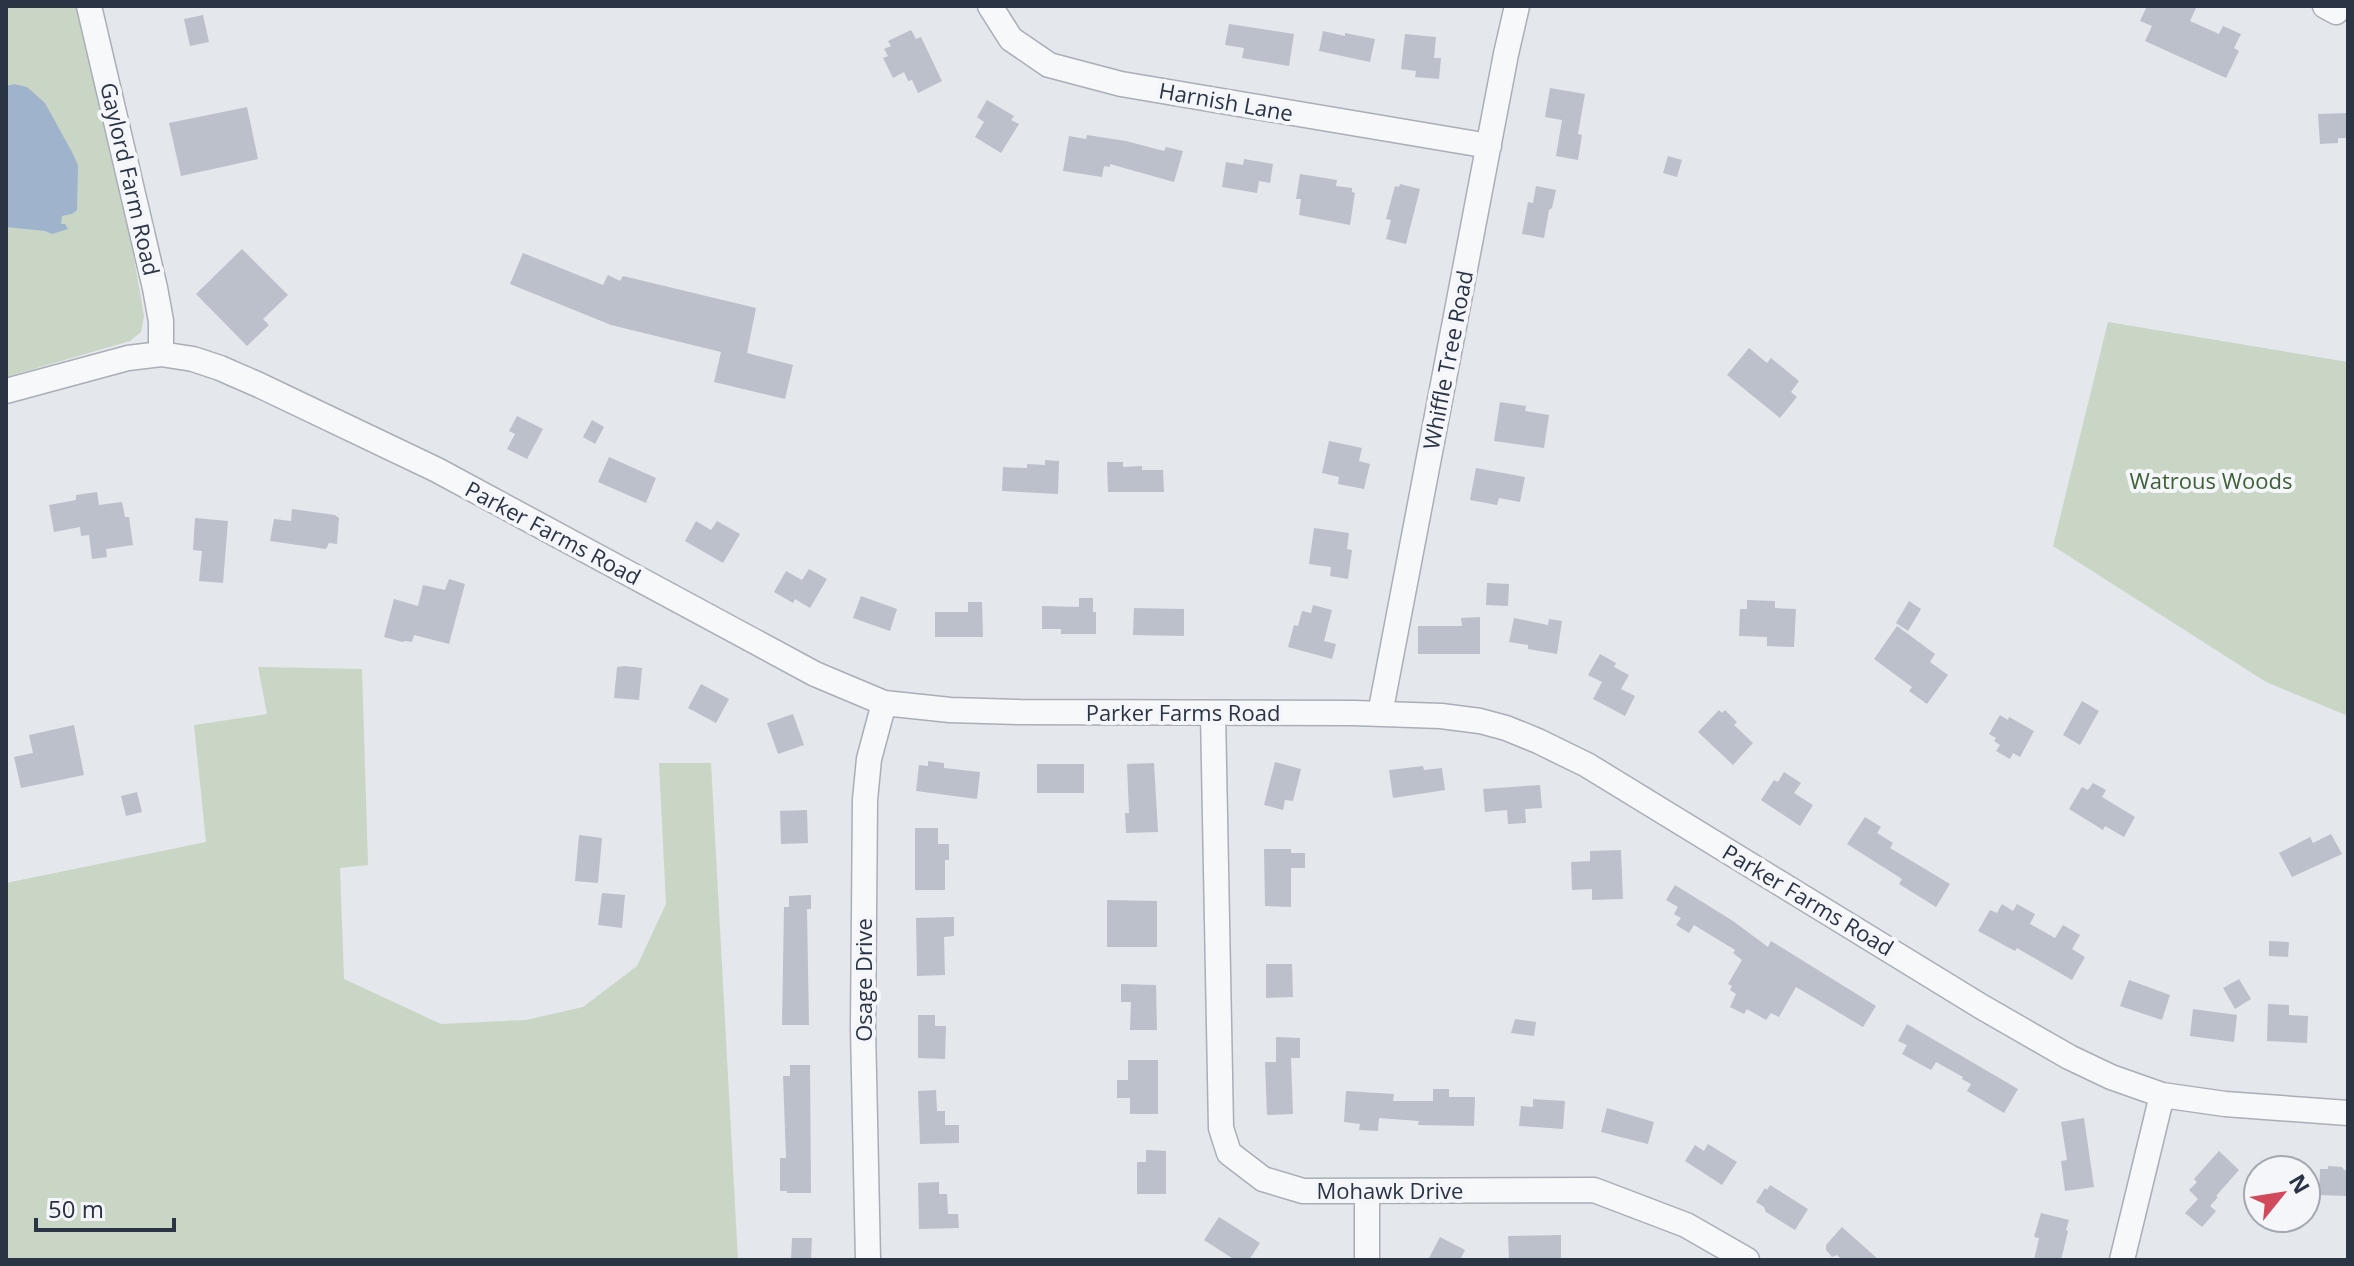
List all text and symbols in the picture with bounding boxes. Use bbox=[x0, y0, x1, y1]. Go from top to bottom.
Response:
street label: Harnish Lane bbox=[1157, 74, 1296, 128]
street label: Gaylord Farm Road bbox=[94, 79, 168, 278]
street label: Whiffle Tree Road bbox=[1415, 268, 1479, 452]
park label: Watrous Woods bbox=[2129, 465, 2293, 495]
street label: Parker Farms Road bbox=[460, 473, 646, 591]
street label: Parker Farms Road bbox=[1086, 697, 1280, 727]
street label: Parker Farms Road bbox=[1717, 836, 1900, 962]
street label: Osage Drive bbox=[848, 918, 878, 1042]
north arrow bbox=[2242, 1154, 2322, 1234]
text: N bbox=[2283, 1168, 2318, 1199]
street label: Mohawk Drive bbox=[1317, 1175, 1463, 1205]
scale bar bbox=[36, 1182, 174, 1232]
text: 50 m bbox=[48, 1192, 104, 1225]

